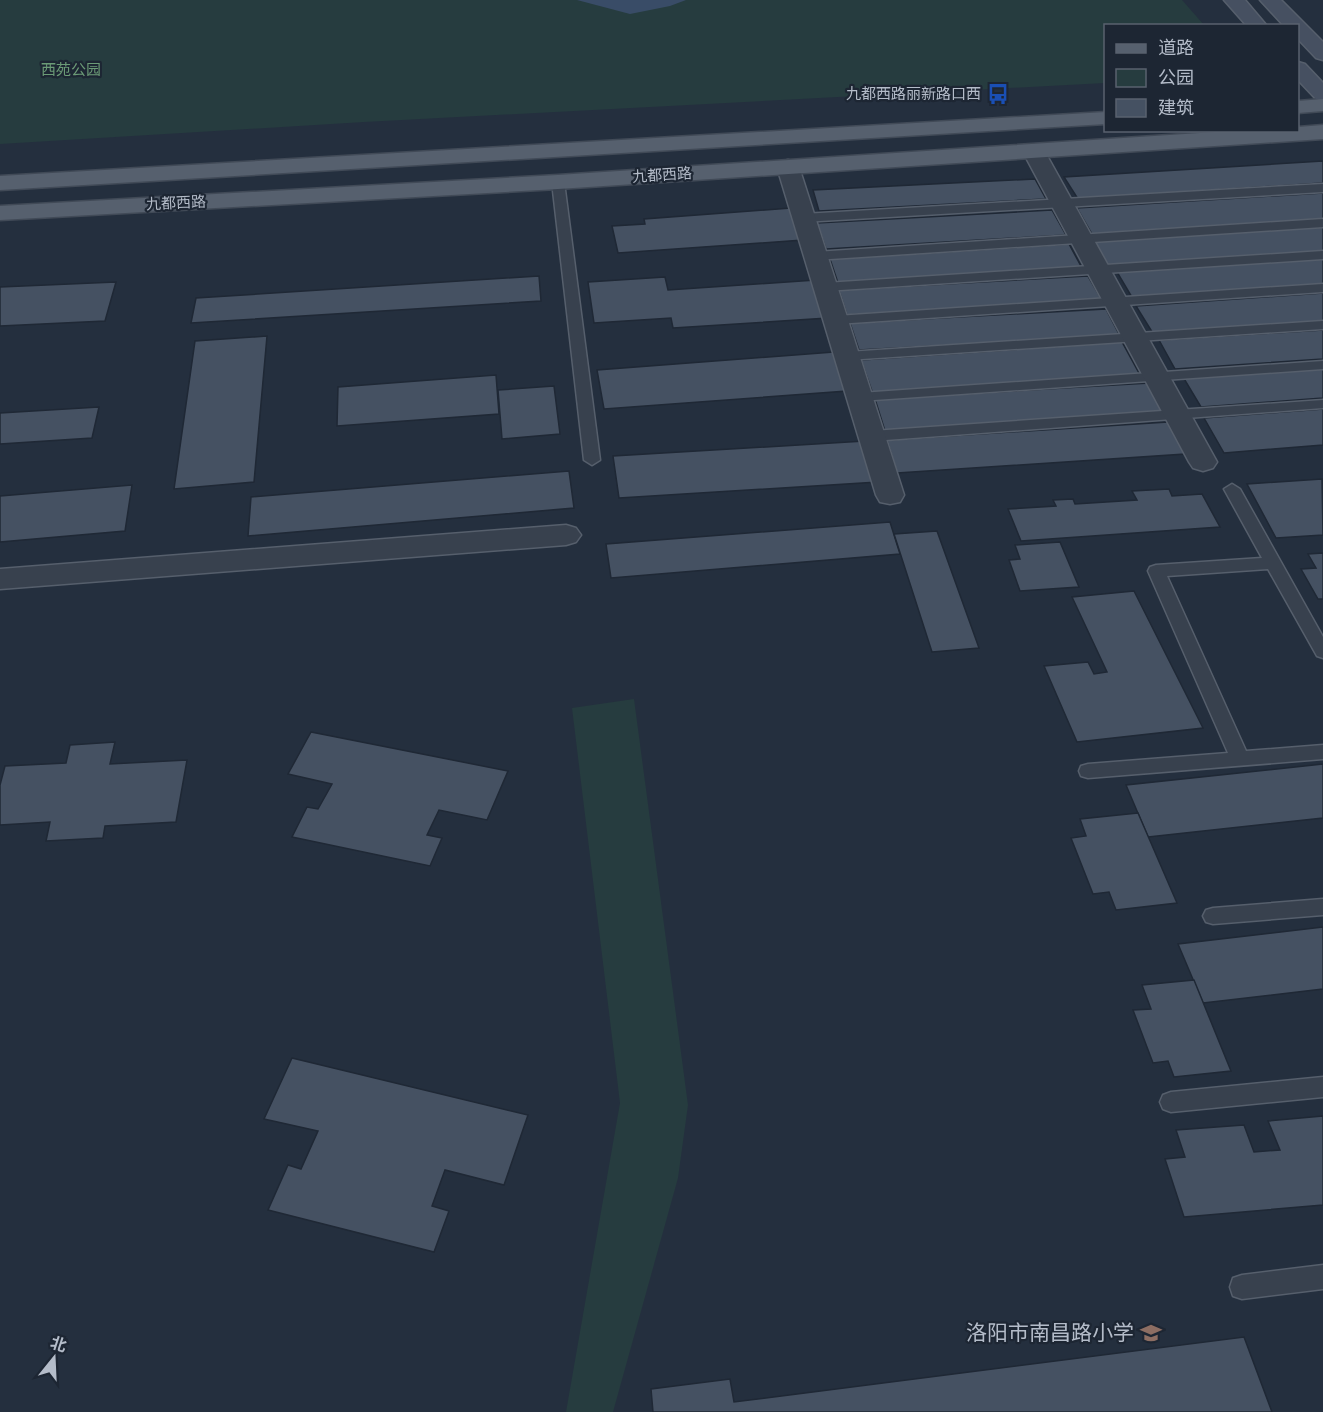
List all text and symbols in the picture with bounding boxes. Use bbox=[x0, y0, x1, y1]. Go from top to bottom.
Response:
legend bbox=[1104, 24, 1299, 132]
text: 道路 bbox=[1158, 37, 1194, 58]
park label: 西苑公园 bbox=[41, 61, 101, 79]
text: 公园 bbox=[1158, 67, 1194, 88]
bus stop icon: 九都西路丽新路口西 bbox=[986, 82, 1010, 106]
place label: 九都西路丽新路口西 bbox=[846, 85, 981, 103]
text: 建筑 bbox=[1158, 97, 1194, 118]
street label: 九都西路 bbox=[631, 164, 693, 186]
street label: 九都西路 bbox=[146, 192, 206, 214]
place label: 洛阳市南昌路小学 bbox=[966, 1321, 1134, 1345]
school or university icon: 洛阳市南昌路小学 bbox=[1139, 1321, 1163, 1345]
north arrow bbox=[24, 1328, 84, 1388]
text: 北 bbox=[48, 1333, 69, 1356]

